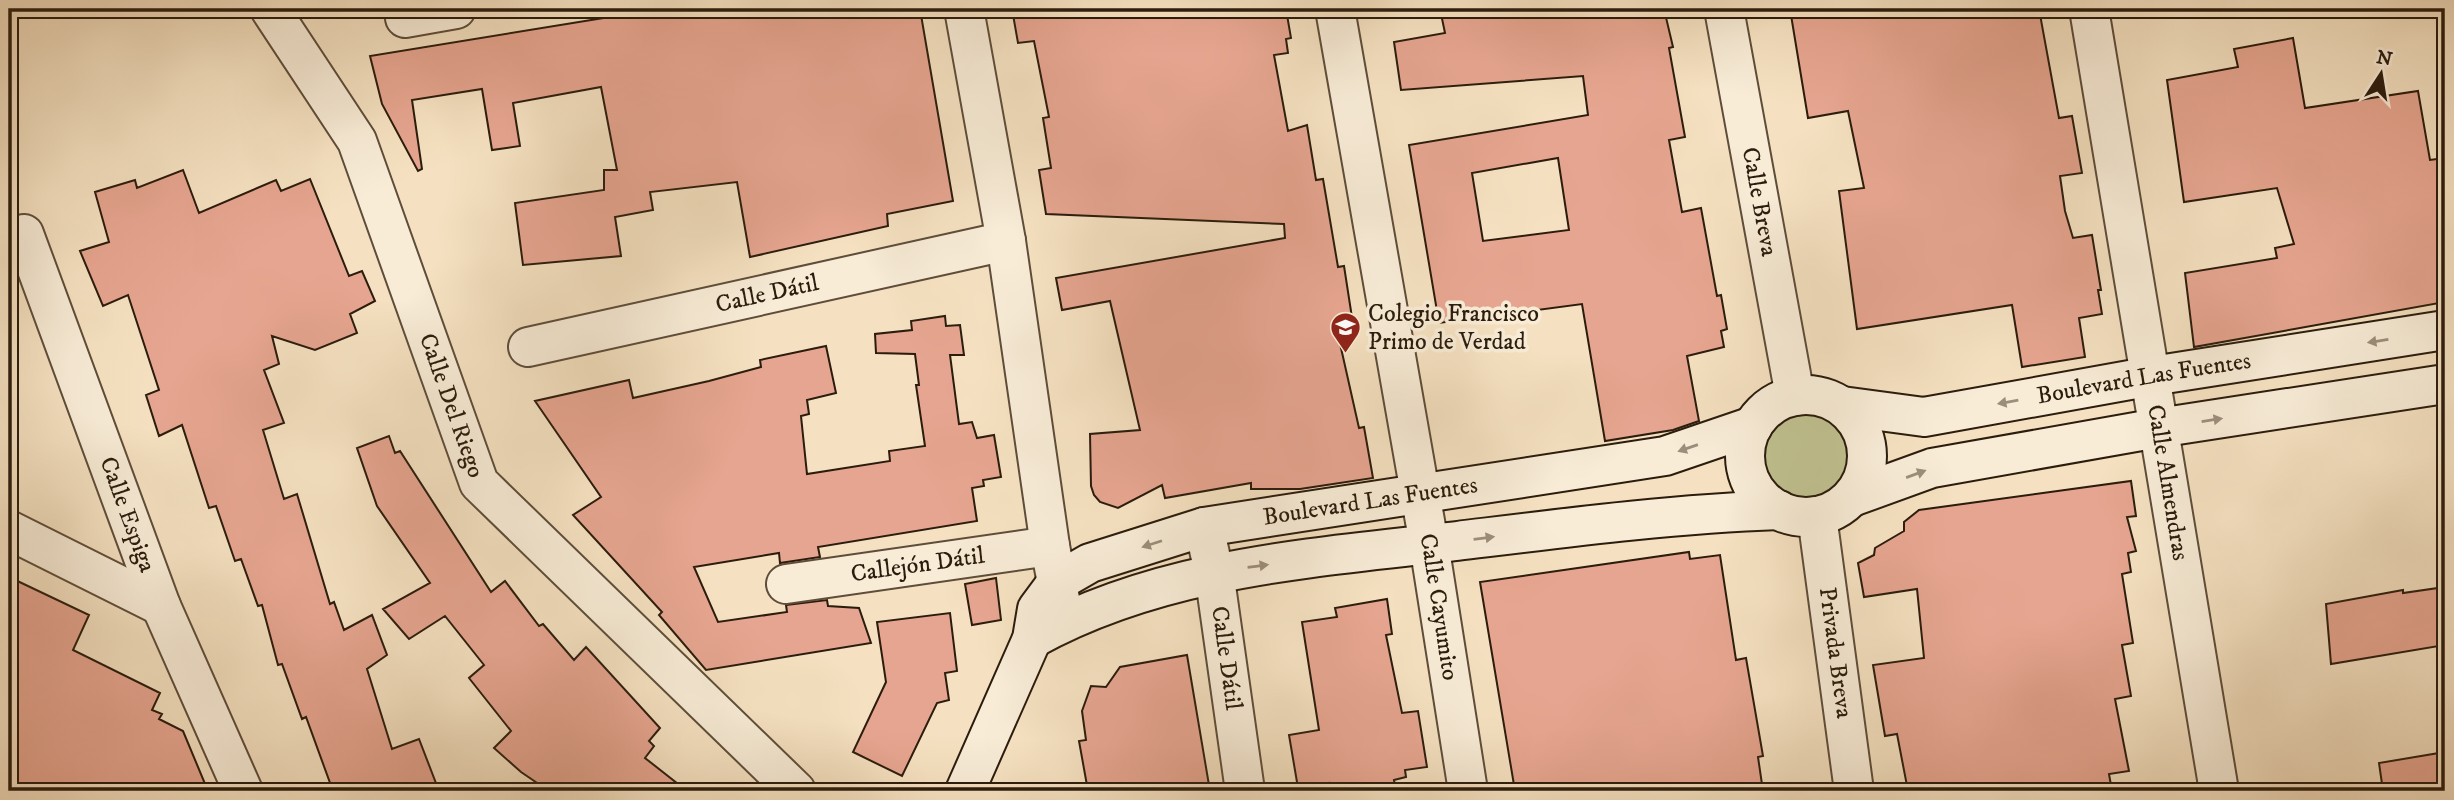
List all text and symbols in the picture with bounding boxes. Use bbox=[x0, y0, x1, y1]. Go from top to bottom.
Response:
north arrow bbox=[2346, 38, 2416, 108]
text: N bbox=[2374, 46, 2395, 72]
street label: Calle Breva bbox=[1735, 145, 1784, 260]
street label: Calle Dátil bbox=[713, 268, 822, 320]
place label: Colegio Francisco Primo de Verdad bbox=[1368, 299, 1539, 357]
school or university icon: Colegio Francisco Primo de Verdad bbox=[1328, 311, 1362, 355]
street label: Calle Del Riego bbox=[412, 329, 491, 482]
one-way arrow bbox=[2367, 335, 2389, 346]
street label: Boulevard Las Fuentes bbox=[2034, 346, 2253, 411]
one-way arrow bbox=[1997, 397, 2019, 408]
street label: Calle Almendras bbox=[2140, 402, 2195, 563]
one-way arrow bbox=[2201, 414, 2223, 425]
one-way arrow bbox=[1678, 443, 1699, 454]
street label: Calle Espiga bbox=[92, 453, 163, 577]
one-way arrow bbox=[1905, 468, 1926, 479]
street label: Boulevard Las Fuentes bbox=[1261, 470, 1480, 533]
street label: Calle Cayumito bbox=[1412, 531, 1465, 683]
one-way arrow bbox=[1473, 532, 1495, 543]
one-way arrow bbox=[1141, 539, 1162, 549]
street label: Callejón Dátil bbox=[849, 540, 987, 590]
one-way arrow bbox=[1248, 561, 1270, 572]
street label: Privada Breva bbox=[1812, 585, 1859, 721]
street label: Calle Dátil bbox=[1204, 604, 1248, 713]

